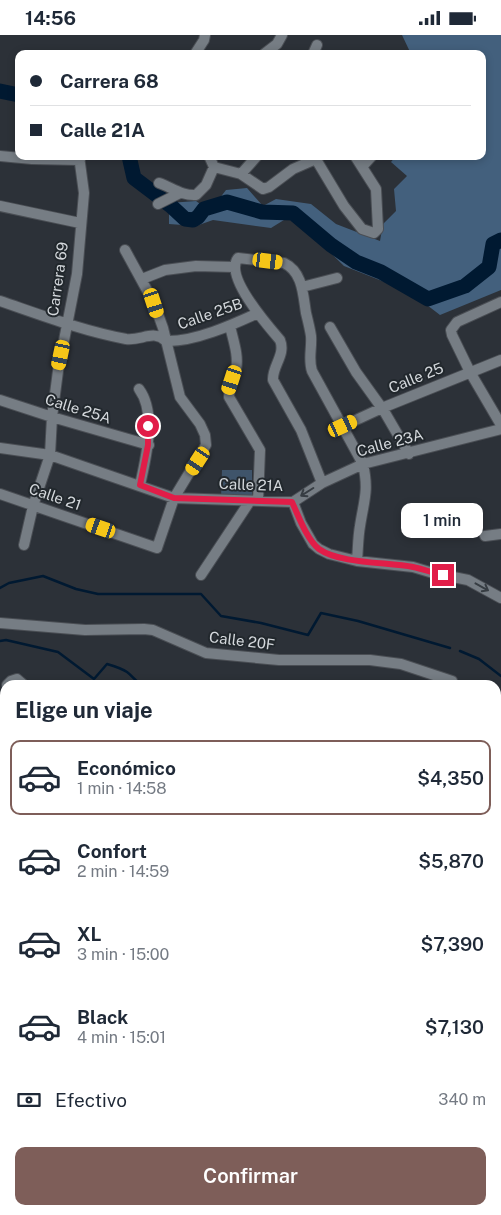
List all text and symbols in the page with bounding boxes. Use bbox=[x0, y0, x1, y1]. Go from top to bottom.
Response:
text: 14:56 bbox=[25, 7, 76, 29]
text: Carrera 68 bbox=[60, 70, 159, 92]
text: Calle 21A bbox=[60, 119, 145, 141]
street label: Carrera 69 bbox=[44, 241, 71, 317]
car bbox=[252, 252, 283, 270]
car bbox=[142, 286, 165, 320]
street label: Calle 25B bbox=[175, 294, 245, 333]
car bbox=[50, 339, 71, 371]
street label: Calle 25 bbox=[386, 359, 446, 396]
car bbox=[220, 363, 243, 397]
street label: Calle 25A bbox=[43, 390, 114, 427]
car bbox=[326, 413, 359, 439]
route start bbox=[137, 415, 159, 437]
street label: Calle 23A bbox=[355, 425, 425, 460]
car bbox=[183, 444, 212, 478]
street label: Calle 21A bbox=[218, 475, 284, 494]
street label: Calle 21 bbox=[27, 480, 84, 513]
one-way arrow bbox=[301, 488, 315, 498]
callout: 1 min bbox=[402, 503, 484, 537]
text: 1 min bbox=[423, 511, 461, 530]
car bbox=[84, 516, 117, 540]
route end bbox=[432, 564, 454, 586]
one-way arrow bbox=[475, 583, 489, 593]
street label: Calle 20F bbox=[208, 628, 276, 653]
text: Elige un viaje bbox=[15, 697, 153, 723]
icon: car bbox=[17, 755, 62, 800]
text: Económico bbox=[77, 757, 176, 779]
text: $4,350 bbox=[417, 767, 484, 789]
text: 1 min · 14:58 bbox=[77, 779, 167, 798]
icon: car bbox=[17, 838, 62, 883]
text: Confort bbox=[77, 840, 147, 862]
text: $5,870 bbox=[418, 850, 484, 872]
text: 2 min · 14:59 bbox=[77, 862, 169, 881]
icon: car bbox=[17, 921, 62, 966]
text: XL bbox=[77, 923, 102, 945]
text: $7,390 bbox=[421, 933, 484, 955]
text: 3 min · 15:00 bbox=[77, 945, 169, 964]
icon: car bbox=[17, 1004, 62, 1049]
text: Black bbox=[77, 1006, 128, 1028]
text: $7,130 bbox=[425, 1016, 484, 1038]
text: 4 min · 15:01 bbox=[77, 1028, 166, 1047]
icon: cash bbox=[15, 1086, 43, 1114]
text: Efectivo bbox=[55, 1089, 127, 1111]
text: 340 m bbox=[438, 1090, 486, 1109]
button: Confirmar bbox=[15, 1147, 486, 1205]

